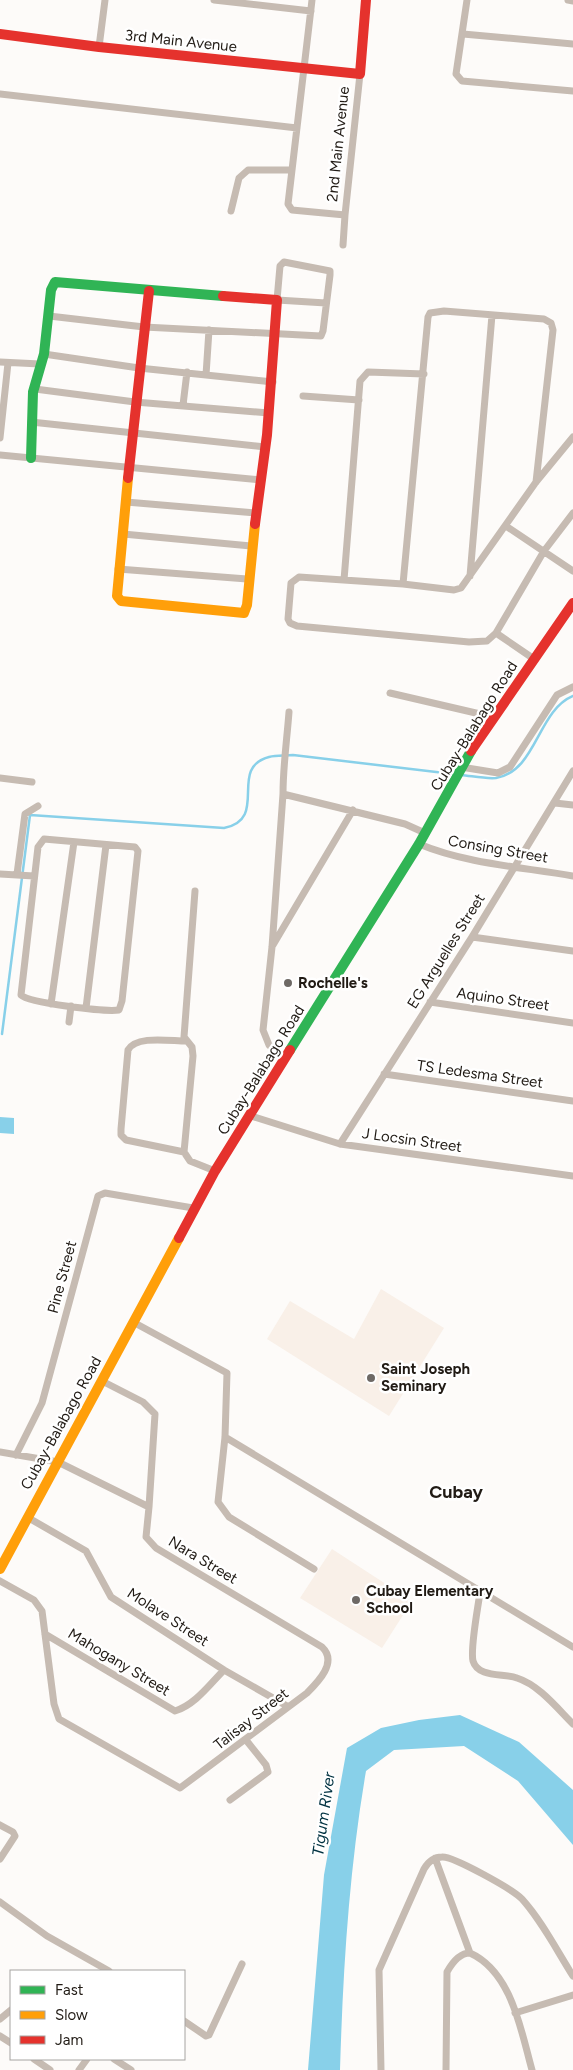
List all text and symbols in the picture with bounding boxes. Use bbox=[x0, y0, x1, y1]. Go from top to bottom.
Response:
street label: 3rd Main Avenue bbox=[124, 26, 238, 56]
street label: 2nd Main Avenue bbox=[323, 85, 353, 203]
street label: Cubay-Balabago Road bbox=[427, 658, 521, 794]
street label: Consing Street bbox=[447, 831, 550, 867]
street label: EG Arguelles Street bbox=[403, 890, 489, 1012]
place label: Rochelle's bbox=[298, 974, 368, 992]
marker: Rochelle's bbox=[282, 977, 294, 989]
street label: Aquino Street bbox=[456, 984, 551, 1014]
street label: Cubay-Balabago Road bbox=[214, 1002, 308, 1138]
street label: TS Ledesma Street bbox=[416, 1056, 545, 1092]
street label: J Locsin Street bbox=[361, 1124, 463, 1156]
street label: Pine Street bbox=[44, 1238, 80, 1315]
street label: Cubay-Balabago Road bbox=[17, 1353, 105, 1493]
place label: Saint Joseph Seminary bbox=[381, 1360, 470, 1395]
marker: Saint Joseph Seminary bbox=[365, 1372, 377, 1384]
district label: Cubay bbox=[429, 1481, 483, 1503]
street label: Nara Street bbox=[165, 1532, 241, 1588]
place label: Cubay Elementary School bbox=[366, 1582, 494, 1617]
street label: Molave Street bbox=[124, 1584, 212, 1650]
marker: Cubay Elementary School bbox=[350, 1594, 362, 1606]
street label: Mahogany Street bbox=[65, 1624, 174, 1700]
street label: Talisay Street bbox=[210, 1684, 292, 1754]
water label: Tigum River bbox=[308, 1770, 339, 1857]
legend bbox=[10, 1970, 185, 2060]
text: Fast bbox=[55, 1981, 84, 1999]
text: Slow bbox=[55, 2006, 88, 2024]
text: Jam bbox=[55, 2031, 83, 2049]

